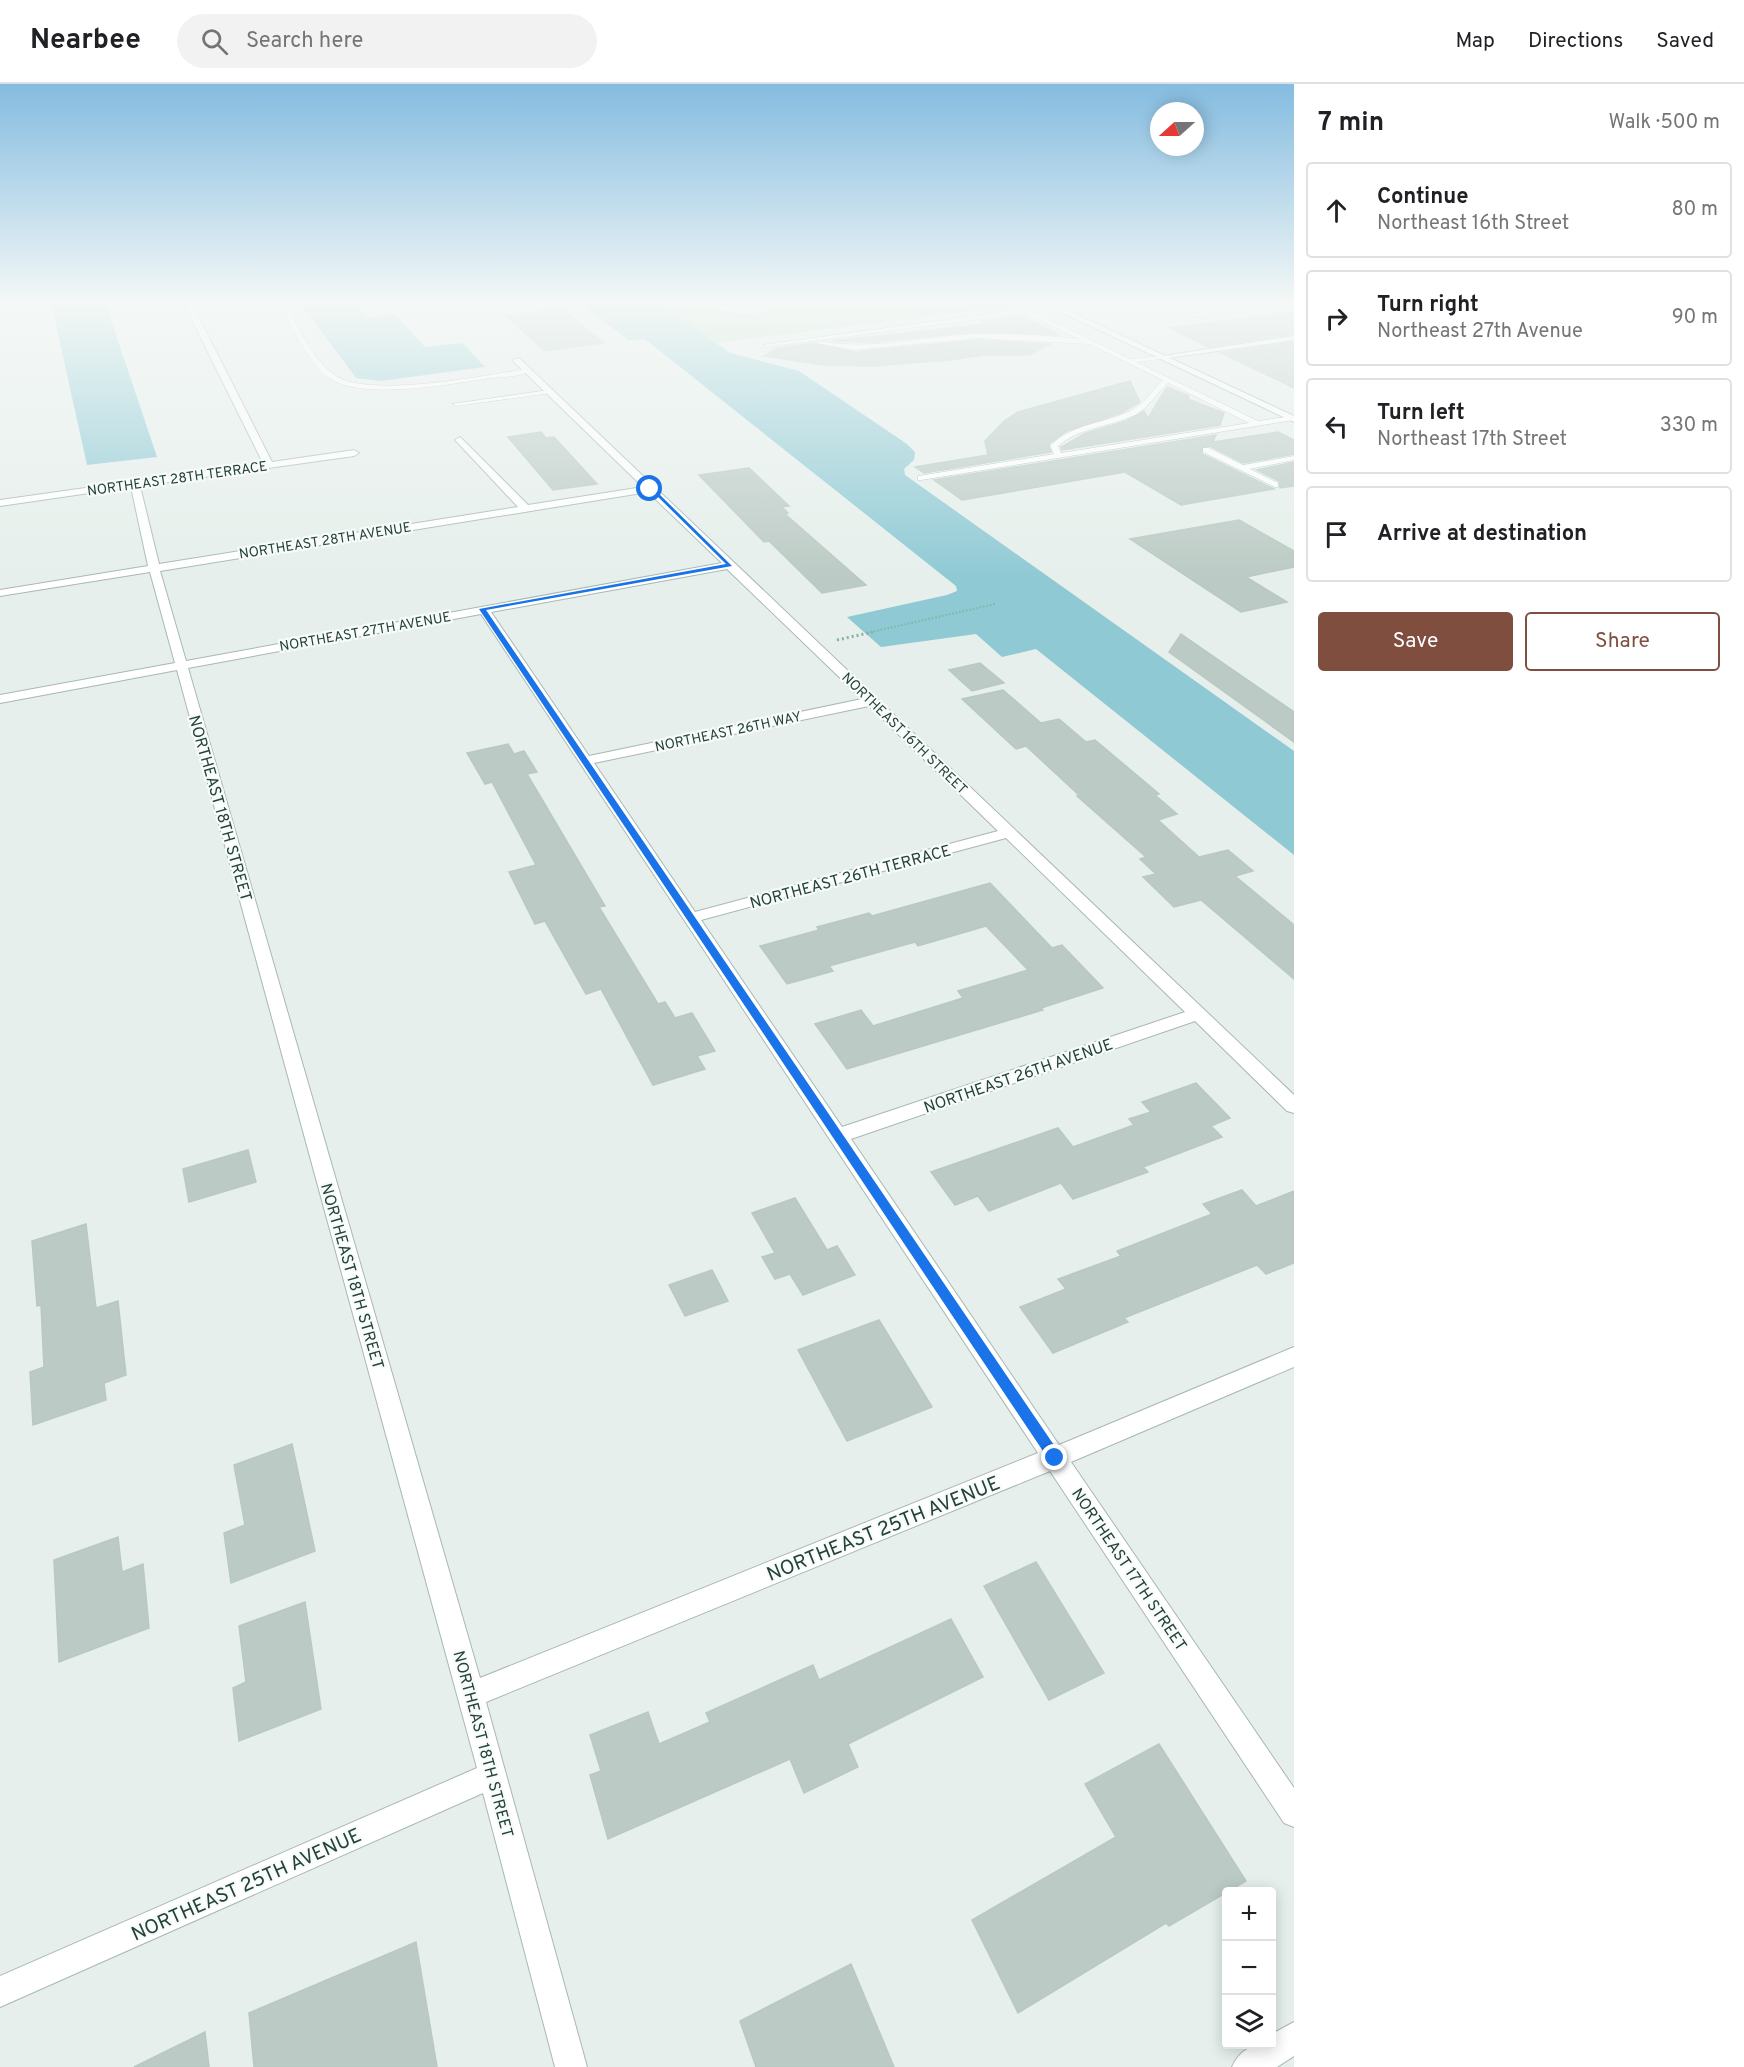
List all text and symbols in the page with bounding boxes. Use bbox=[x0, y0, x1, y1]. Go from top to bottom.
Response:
search box bbox=[177, 14, 597, 68]
text: Nearbee bbox=[30, 23, 141, 59]
icon: search bbox=[198, 25, 231, 58]
text: Search here bbox=[246, 28, 363, 55]
text: Map bbox=[1455, 28, 1495, 55]
text: Directions bbox=[1528, 28, 1623, 55]
text: Saved bbox=[1656, 28, 1714, 55]
north arrow bbox=[1150, 102, 1204, 156]
text: 7 min bbox=[1318, 107, 1384, 140]
text: Walk · 500 m bbox=[1608, 110, 1720, 136]
text: Continue bbox=[1377, 184, 1468, 211]
icon: ahead bbox=[1320, 194, 1353, 227]
text: 80 m bbox=[1672, 197, 1718, 223]
text: Northeast 16th Street bbox=[1377, 211, 1569, 237]
text: Turn right bbox=[1377, 292, 1479, 319]
icon: right bbox=[1320, 302, 1353, 335]
text: 90 m bbox=[1672, 305, 1718, 331]
text: Northeast 27th Avenue bbox=[1377, 319, 1583, 345]
text: Turn left bbox=[1377, 400, 1465, 427]
icon: left bbox=[1320, 410, 1353, 443]
text: 330 m bbox=[1660, 413, 1718, 439]
text: Northeast 17th Street bbox=[1377, 427, 1567, 453]
street label: NORTHEAST 28TH TERRACE bbox=[86, 458, 268, 501]
route start bbox=[636, 475, 662, 501]
icon: arrive bbox=[1320, 518, 1353, 551]
street label: NORTHEAST 28TH AVENUE bbox=[238, 519, 413, 564]
text: Arrive at destination bbox=[1377, 521, 1587, 548]
street label: NORTHEAST 27TH AVENUE bbox=[278, 609, 452, 656]
button: Save bbox=[1318, 612, 1513, 671]
button: Share bbox=[1525, 612, 1720, 671]
street label: NORTHEAST 16TH STREET bbox=[838, 670, 970, 799]
street label: NORTHEAST 26TH WAY bbox=[654, 709, 803, 756]
street label: NORTHEAST 18TH STREET bbox=[183, 713, 255, 904]
street label: NORTHEAST 26TH TERRACE bbox=[748, 841, 953, 914]
street label: NORTHEAST 26TH AVENUE bbox=[921, 1035, 1116, 1119]
street label: NORTHEAST 18TH STREET bbox=[315, 1181, 387, 1372]
route end bbox=[1041, 1444, 1067, 1470]
street label: NORTHEAST 25TH AVENUE bbox=[763, 1471, 1004, 1589]
street label: NORTHEAST 17TH STREET bbox=[1066, 1485, 1190, 1655]
street label: NORTHEAST 18TH STREET bbox=[447, 1649, 517, 1840]
street label: NORTHEAST 25TH AVENUE bbox=[128, 1823, 366, 1948]
map controls bbox=[1222, 1887, 1276, 2049]
button: + bbox=[1222, 1887, 1276, 1941]
button: − bbox=[1222, 1941, 1276, 1995]
button: layers bbox=[1222, 1995, 1276, 2049]

